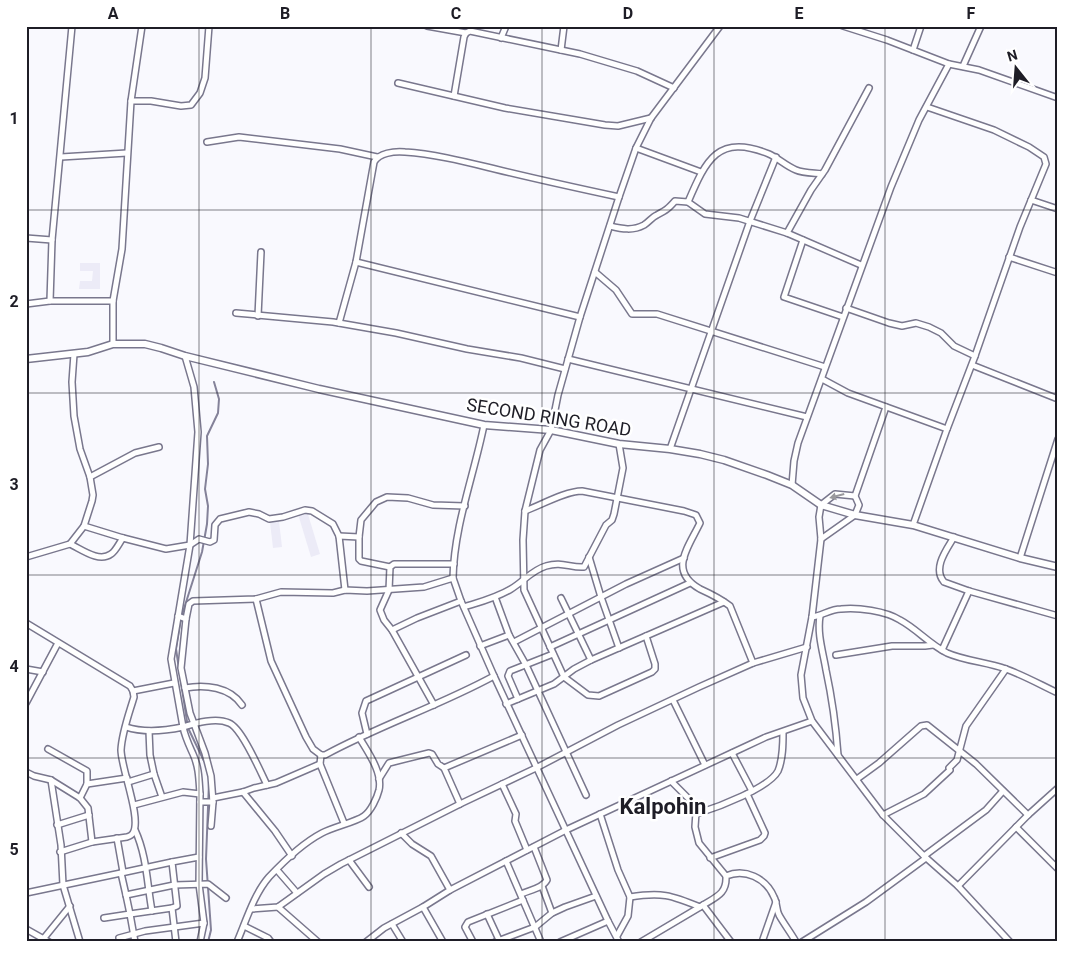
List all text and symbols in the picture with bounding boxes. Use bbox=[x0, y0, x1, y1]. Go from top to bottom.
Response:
text: A bbox=[108, 4, 119, 23]
text: B bbox=[280, 4, 290, 23]
text: C bbox=[451, 4, 461, 23]
text: D bbox=[623, 4, 633, 23]
text: E bbox=[795, 4, 804, 23]
text: F bbox=[967, 4, 976, 23]
north arrow bbox=[992, 42, 1042, 92]
text: N bbox=[1005, 46, 1019, 65]
text: 1 bbox=[9, 109, 19, 128]
text: 2 bbox=[9, 292, 19, 311]
street label: SECOND RING ROAD bbox=[465, 394, 633, 440]
text: 3 bbox=[9, 475, 19, 494]
one-way arrow bbox=[829, 492, 845, 500]
text: 4 bbox=[9, 657, 19, 676]
district label: Kalpohin bbox=[620, 794, 706, 819]
text: 5 bbox=[9, 840, 19, 859]

